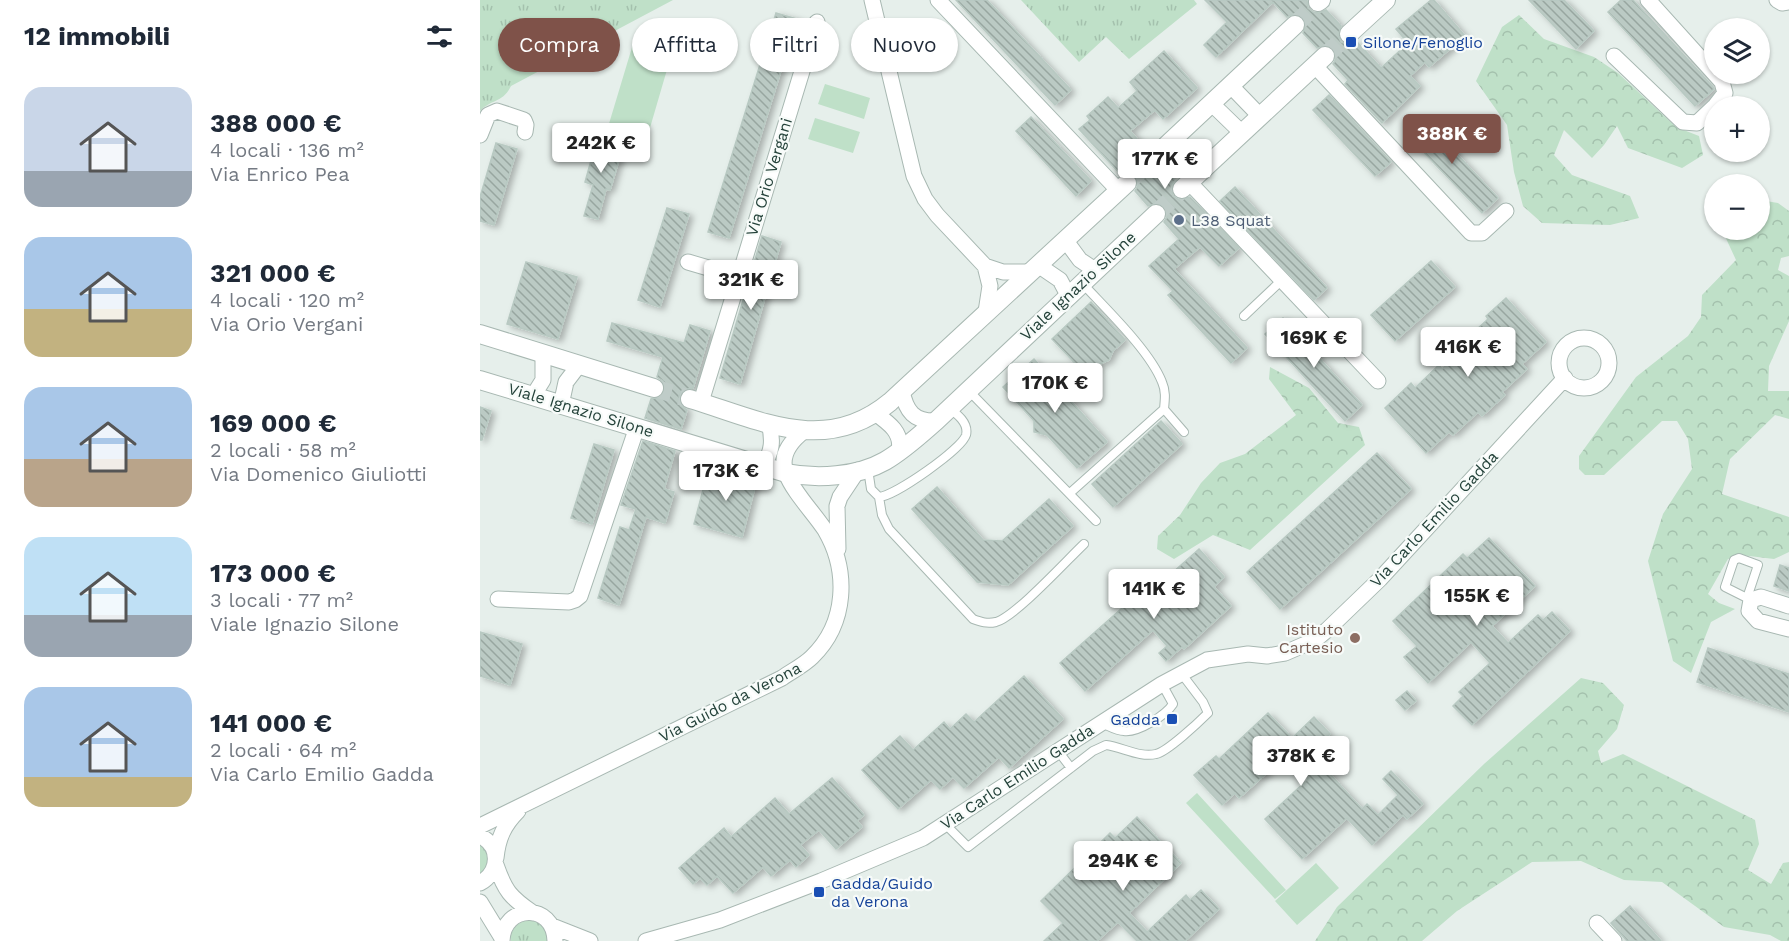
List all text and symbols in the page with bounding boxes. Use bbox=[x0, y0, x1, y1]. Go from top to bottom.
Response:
chip: Compra bbox=[498, 18, 620, 72]
chip: Affitta bbox=[632, 18, 738, 72]
chip: Filtri bbox=[750, 18, 839, 72]
chip: Nuovo bbox=[851, 18, 958, 72]
map controls bbox=[1704, 18, 1770, 240]
button: layers bbox=[1704, 18, 1770, 84]
icon: filters bbox=[423, 20, 456, 53]
text: 12 immobili bbox=[24, 21, 170, 51]
place label: Silone/Fenoglio bbox=[1363, 33, 1483, 52]
marker: Silone/Fenoglio bbox=[1344, 35, 1358, 49]
button: + bbox=[1704, 96, 1770, 162]
text: 388 000 € bbox=[210, 108, 341, 138]
icon: home bbox=[72, 111, 144, 183]
pin: 388K € bbox=[1403, 114, 1501, 165]
street label: Via Orio Vergani bbox=[742, 116, 796, 238]
text: 388K € bbox=[1417, 121, 1487, 145]
pin: 242K € bbox=[552, 123, 650, 174]
text: 242K € bbox=[566, 130, 636, 154]
text: 4 locali · 136 m² bbox=[210, 138, 364, 162]
pin: 177K € bbox=[1116, 139, 1214, 190]
text: 177K € bbox=[1132, 146, 1198, 170]
text: Via Enrico Pea bbox=[210, 162, 349, 186]
button: − bbox=[1704, 174, 1770, 240]
place label: L38 Squat bbox=[1191, 211, 1271, 230]
marker: L38 Squat bbox=[1172, 213, 1186, 227]
street label: Viale Ignazio Silone bbox=[1016, 227, 1140, 345]
text: 321 000 € bbox=[210, 258, 335, 288]
pin: 321K € bbox=[702, 260, 800, 311]
icon: home bbox=[72, 261, 144, 333]
text: 321K € bbox=[718, 267, 784, 291]
text: 4 locali · 120 m² bbox=[210, 288, 364, 312]
text: Via Orio Vergani bbox=[210, 312, 363, 336]
pin: 169K € bbox=[1265, 318, 1363, 369]
text: 169K € bbox=[1281, 325, 1347, 349]
pin: 416K € bbox=[1419, 327, 1517, 378]
text: 416K € bbox=[1435, 334, 1501, 358]
pin: 170K € bbox=[1006, 363, 1104, 414]
text: 170K € bbox=[1022, 370, 1088, 394]
street label: Viale Ignazio Silone bbox=[506, 379, 656, 441]
text: 169 000 € bbox=[210, 408, 337, 438]
icon: home bbox=[72, 411, 144, 483]
text: 2 locali · 58 m² bbox=[210, 438, 356, 462]
street label: Via Carlo Emilio Gadda bbox=[1366, 447, 1502, 591]
pin: 173K € bbox=[677, 451, 775, 502]
text: 173K € bbox=[693, 458, 759, 482]
text: Via Domenico Giuliotti bbox=[210, 462, 427, 486]
text: 173 000 € bbox=[210, 558, 336, 588]
icon: home bbox=[72, 561, 144, 633]
pin: 141K € bbox=[1105, 569, 1203, 620]
text: 141K € bbox=[1122, 576, 1186, 600]
pin: 155K € bbox=[1428, 576, 1526, 627]
text: 155K € bbox=[1444, 583, 1510, 607]
text: 3 locali · 77 m² bbox=[210, 588, 353, 612]
text: Viale Ignazio Silone bbox=[210, 612, 399, 636]
place label: Istituto Cartesio bbox=[1279, 620, 1343, 657]
marker: Istituto Cartesio bbox=[1348, 631, 1362, 645]
street label: Via Guido da Verona bbox=[656, 658, 804, 746]
text: 141 000 € bbox=[210, 708, 332, 738]
place label: Gadda bbox=[1110, 710, 1160, 729]
icon: home bbox=[72, 711, 144, 783]
marker: Gadda bbox=[1165, 712, 1179, 726]
street label: Via Carlo Emilio Gadda bbox=[937, 720, 1097, 834]
pin: 378K € bbox=[1252, 736, 1350, 787]
text: 2 locali · 64 m² bbox=[210, 738, 356, 762]
text: 378K € bbox=[1266, 743, 1336, 767]
text: Via Carlo Emilio Gadda bbox=[210, 762, 434, 786]
pin: 294K € bbox=[1074, 841, 1172, 892]
text: 294K € bbox=[1088, 848, 1158, 872]
place label: Gadda/Guido da Verona bbox=[831, 874, 933, 911]
marker: Gadda/Guido da Verona bbox=[812, 885, 826, 899]

